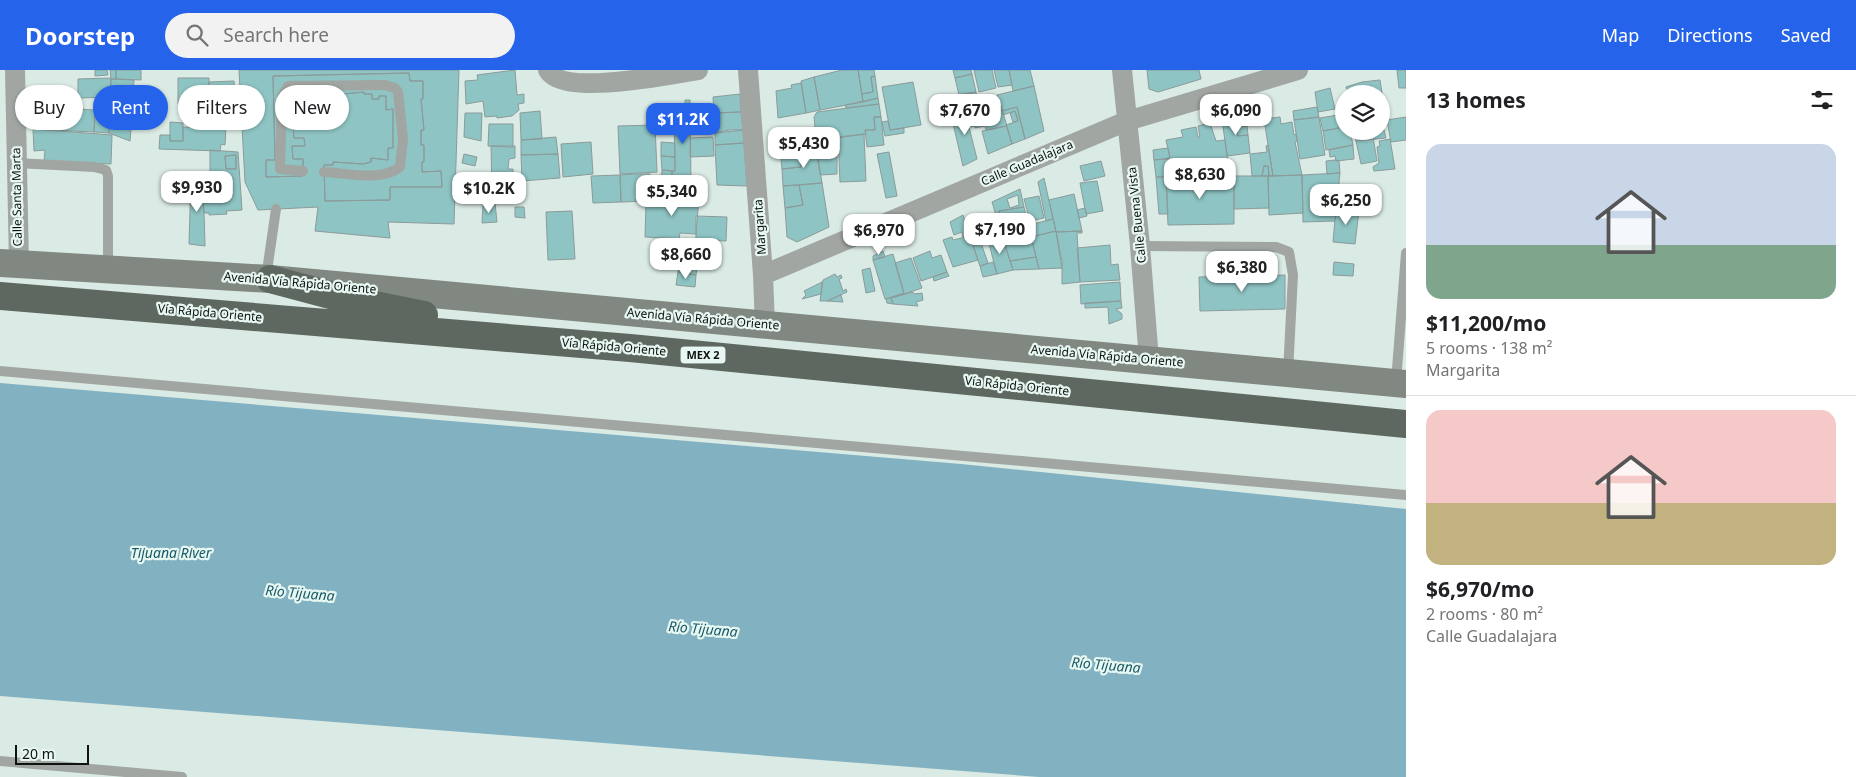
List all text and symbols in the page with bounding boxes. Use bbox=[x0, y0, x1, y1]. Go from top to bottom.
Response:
search box bbox=[165, 13, 515, 58]
text: Doorstep bbox=[25, 19, 135, 52]
icon: search bbox=[183, 21, 211, 49]
text: Search here bbox=[223, 22, 329, 48]
text: Map bbox=[1602, 23, 1639, 47]
text: Directions bbox=[1667, 23, 1753, 47]
text: Saved bbox=[1781, 23, 1831, 47]
chip: Buy bbox=[15, 85, 83, 130]
chip: Rent bbox=[93, 85, 168, 130]
chip: Filters bbox=[178, 85, 265, 130]
chip: New bbox=[275, 85, 349, 130]
map controls bbox=[1335, 85, 1390, 140]
button: layers bbox=[1335, 85, 1390, 140]
text: 13 homes bbox=[1426, 86, 1526, 114]
icon: filters bbox=[1808, 86, 1836, 114]
pin: $7,670 bbox=[924, 93, 1006, 136]
pin: $6,090 bbox=[1195, 93, 1277, 136]
text: $7,670 bbox=[940, 99, 990, 121]
text: $6,090 bbox=[1211, 99, 1261, 121]
pin: $11.2K bbox=[642, 102, 724, 145]
text: $11.2K bbox=[657, 108, 709, 130]
pin: $5,430 bbox=[763, 126, 845, 169]
text: $5,430 bbox=[779, 132, 829, 154]
street label: Calle Guadalajara bbox=[978, 135, 1075, 190]
street label: Calle Santa Marta bbox=[7, 147, 26, 247]
pin: $8,630 bbox=[1159, 158, 1241, 200]
text: $8,630 bbox=[1175, 163, 1225, 185]
street label: Calle Buena Vista bbox=[1123, 166, 1150, 264]
pin: $9,930 bbox=[156, 170, 238, 213]
pin: $10.2K bbox=[448, 172, 530, 214]
pin: $5,340 bbox=[631, 174, 713, 217]
text: $9,930 bbox=[172, 176, 222, 198]
text: $10.2K bbox=[463, 177, 515, 199]
icon: home bbox=[1586, 177, 1676, 267]
text: $5,340 bbox=[647, 180, 697, 202]
pin: $6,250 bbox=[1305, 184, 1387, 226]
text: $6,250 bbox=[1321, 189, 1371, 211]
street label: Margarita bbox=[749, 199, 770, 255]
pin: $7,190 bbox=[959, 212, 1041, 255]
pin: $6,970 bbox=[838, 214, 920, 256]
text: $7,190 bbox=[975, 218, 1025, 240]
text: $6,970 bbox=[854, 219, 904, 241]
pin: $8,660 bbox=[645, 238, 727, 280]
text: $8,660 bbox=[661, 243, 711, 265]
pin: $6,380 bbox=[1201, 250, 1283, 293]
text: $6,380 bbox=[1217, 256, 1267, 278]
street label: Avenida Vía Rápida Oriente bbox=[223, 267, 377, 298]
street label: Vía Rápida Oriente bbox=[157, 299, 263, 326]
street label: Avenida Vía Rápida Oriente bbox=[626, 303, 780, 334]
text: $11,200/mo bbox=[1426, 309, 1546, 337]
street label: Vía Rápida Oriente bbox=[561, 333, 667, 360]
text: 5 rooms · 138 m² bbox=[1426, 337, 1552, 359]
street label: Avenida Vía Rápida Oriente bbox=[1030, 340, 1184, 371]
road number: MEX 2 bbox=[680, 346, 726, 364]
text: Margarita bbox=[1426, 359, 1500, 381]
street label: Vía Rápida Oriente bbox=[964, 372, 1070, 399]
icon: home bbox=[1586, 442, 1676, 532]
water label: Tijuana River bbox=[131, 543, 212, 562]
text: $6,970/mo bbox=[1426, 575, 1534, 603]
water label: Río Tijuana bbox=[265, 580, 336, 605]
text: 2 rooms · 80 m² bbox=[1426, 603, 1543, 625]
water label: Río Tijuana bbox=[668, 616, 739, 641]
text: Calle Guadalajara bbox=[1426, 625, 1557, 647]
water label: Río Tijuana bbox=[1071, 652, 1142, 677]
scale bar bbox=[15, 742, 89, 765]
text: 20 m bbox=[22, 744, 55, 763]

